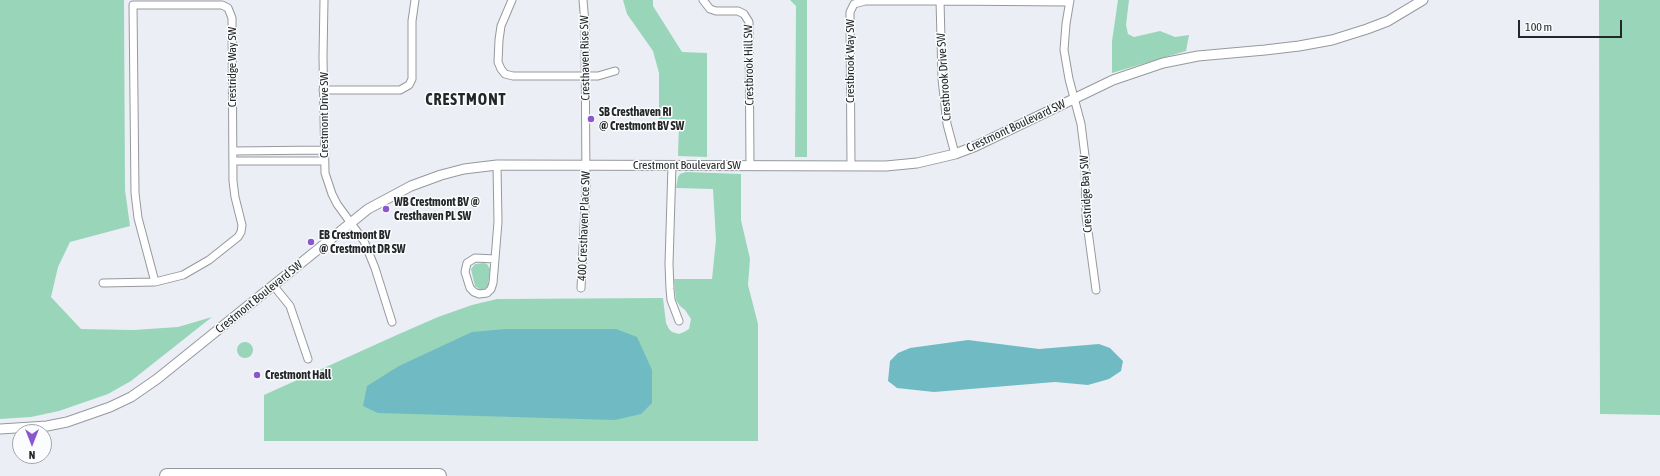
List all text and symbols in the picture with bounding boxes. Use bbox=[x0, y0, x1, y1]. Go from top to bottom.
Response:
scale bar bbox=[1520, 12, 1624, 38]
street label: Cresthaven Rise SW bbox=[577, 15, 593, 101]
street label: Crestbrook Way SW bbox=[843, 19, 857, 103]
text: 100 m bbox=[1525, 20, 1552, 34]
street label: Crestbrook Hill SW bbox=[741, 24, 757, 106]
street label: Crestridge Way SW bbox=[225, 27, 239, 107]
street label: Crestbrook Drive SW bbox=[934, 33, 954, 121]
street label: Crestmont Drive SW bbox=[317, 72, 331, 158]
district label: CRESTMONT bbox=[425, 90, 507, 110]
street label: Crestmont Boulevard SW bbox=[964, 97, 1068, 155]
place label: SB Cresthaven RI @ Crestmont BV SW bbox=[599, 105, 684, 133]
marker: SB Cresthaven RI @ Crestmont BV SW bbox=[586, 114, 596, 124]
street label: Crestridge Bay SW bbox=[1077, 155, 1095, 233]
street label: Crestmont Boulevard SW bbox=[633, 158, 741, 172]
street label: 400 Cresthaven Place SW bbox=[575, 171, 593, 281]
place label: WB Crestmont BV @ Cresthaven PL SW bbox=[394, 195, 480, 223]
marker: WB Crestmont BV @ Cresthaven PL SW bbox=[381, 204, 391, 214]
place label: EB Crestmont BV @ Crestmont DR SW bbox=[319, 228, 405, 256]
marker: EB Crestmont BV @ Crestmont DR SW bbox=[306, 237, 316, 247]
street label: Crestmont Boulevard SW bbox=[213, 257, 305, 337]
place label: Crestmont Hall bbox=[265, 368, 331, 382]
marker: Crestmont Hall bbox=[252, 370, 262, 380]
north arrow bbox=[12, 424, 52, 464]
text: N bbox=[29, 449, 35, 461]

